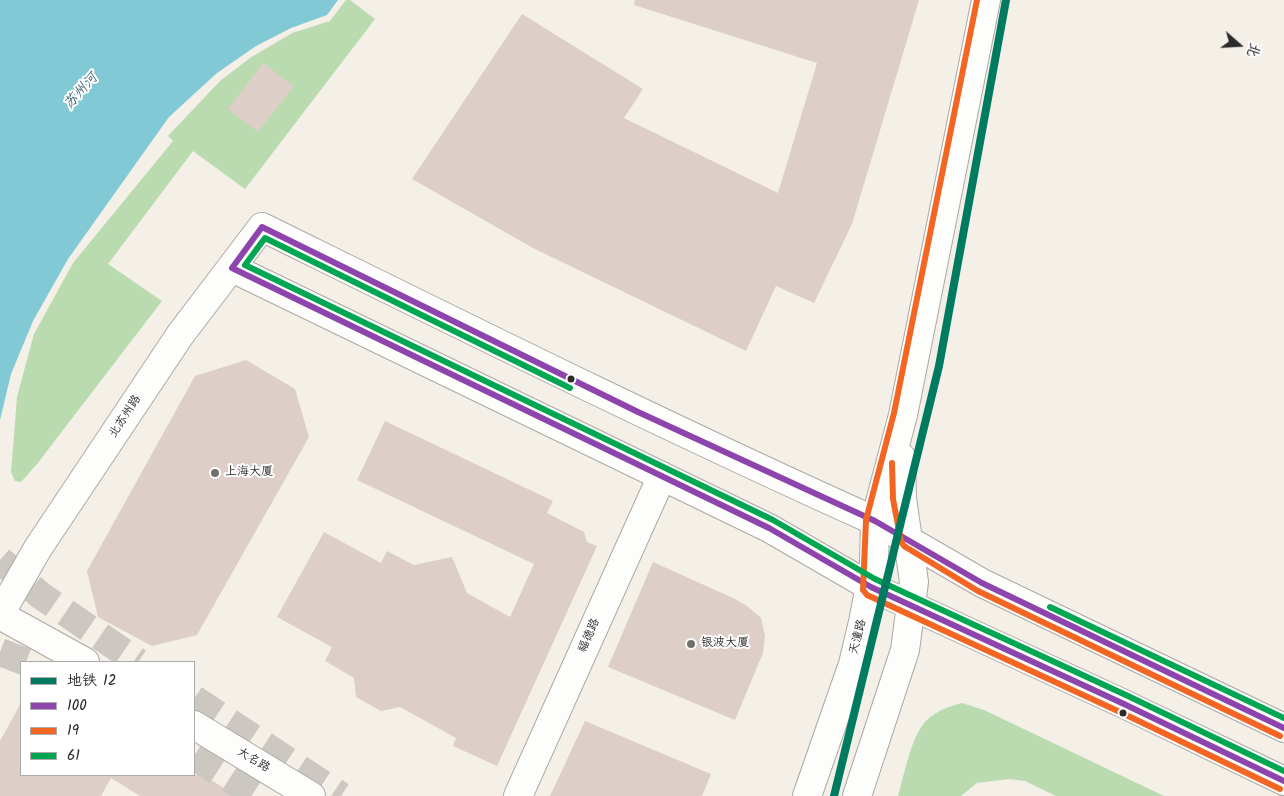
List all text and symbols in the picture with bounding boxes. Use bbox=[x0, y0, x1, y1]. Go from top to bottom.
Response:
north arrow bbox=[1214, 20, 1264, 70]
text: 北 bbox=[1241, 40, 1266, 60]
water label: 苏州河 bbox=[62, 71, 102, 113]
unlabelled marker bbox=[566, 374, 576, 384]
street label: 北苏州路 bbox=[107, 393, 145, 441]
place label: 上海大厦 bbox=[225, 466, 273, 480]
marker: 上海大厦 bbox=[209, 467, 221, 479]
street label: 福德路 bbox=[576, 617, 604, 655]
street label: 天潼路 bbox=[848, 618, 870, 656]
place label: 银波大厦 bbox=[701, 637, 749, 651]
marker: 银波大厦 bbox=[685, 638, 697, 650]
legend bbox=[20, 661, 195, 776]
text: 地铁 12 bbox=[67, 669, 116, 693]
text: 100 bbox=[67, 694, 87, 718]
unlabelled marker bbox=[1118, 708, 1128, 718]
text: 19 bbox=[67, 719, 79, 743]
text: 61 bbox=[67, 744, 80, 768]
street label: 大名路 bbox=[234, 746, 272, 776]

